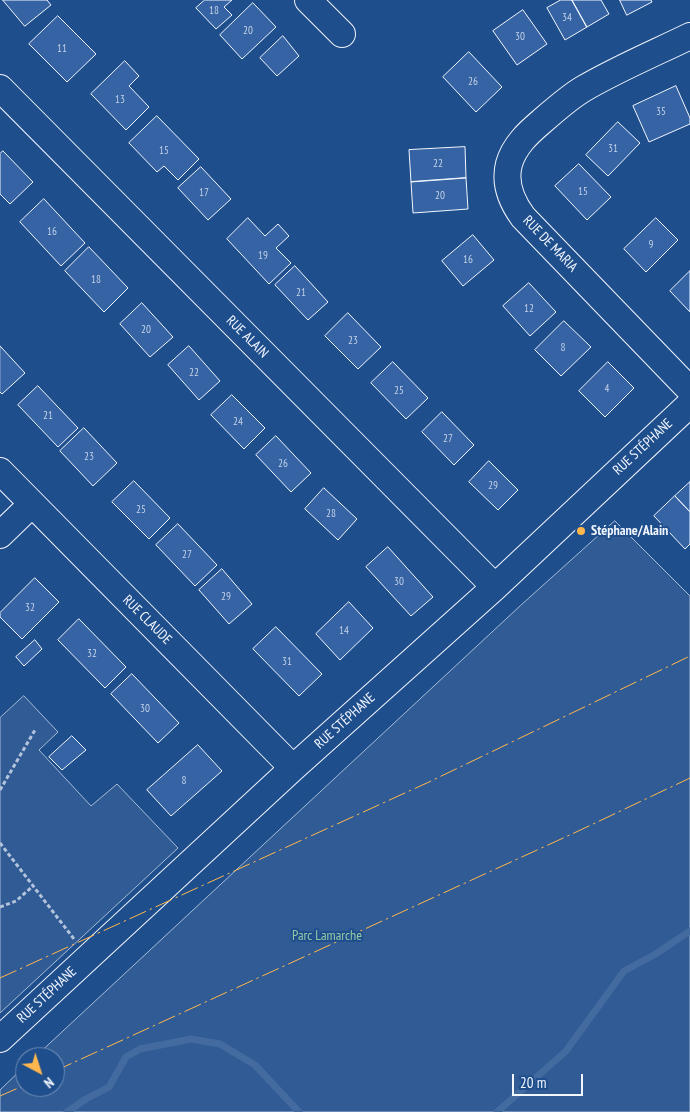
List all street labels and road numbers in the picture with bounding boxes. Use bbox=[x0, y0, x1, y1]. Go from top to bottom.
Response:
street label: RUE DE MARIA bbox=[519, 212, 581, 276]
street label: RUE ALAIN bbox=[222, 312, 272, 362]
street label: RUE STÉPHANE bbox=[610, 415, 676, 479]
street label: RUE CLAUDE bbox=[119, 592, 175, 648]
street label: RUE STÉPHANE bbox=[311, 690, 379, 752]
street label: RUE STÉPHANE bbox=[14, 963, 80, 1027]

